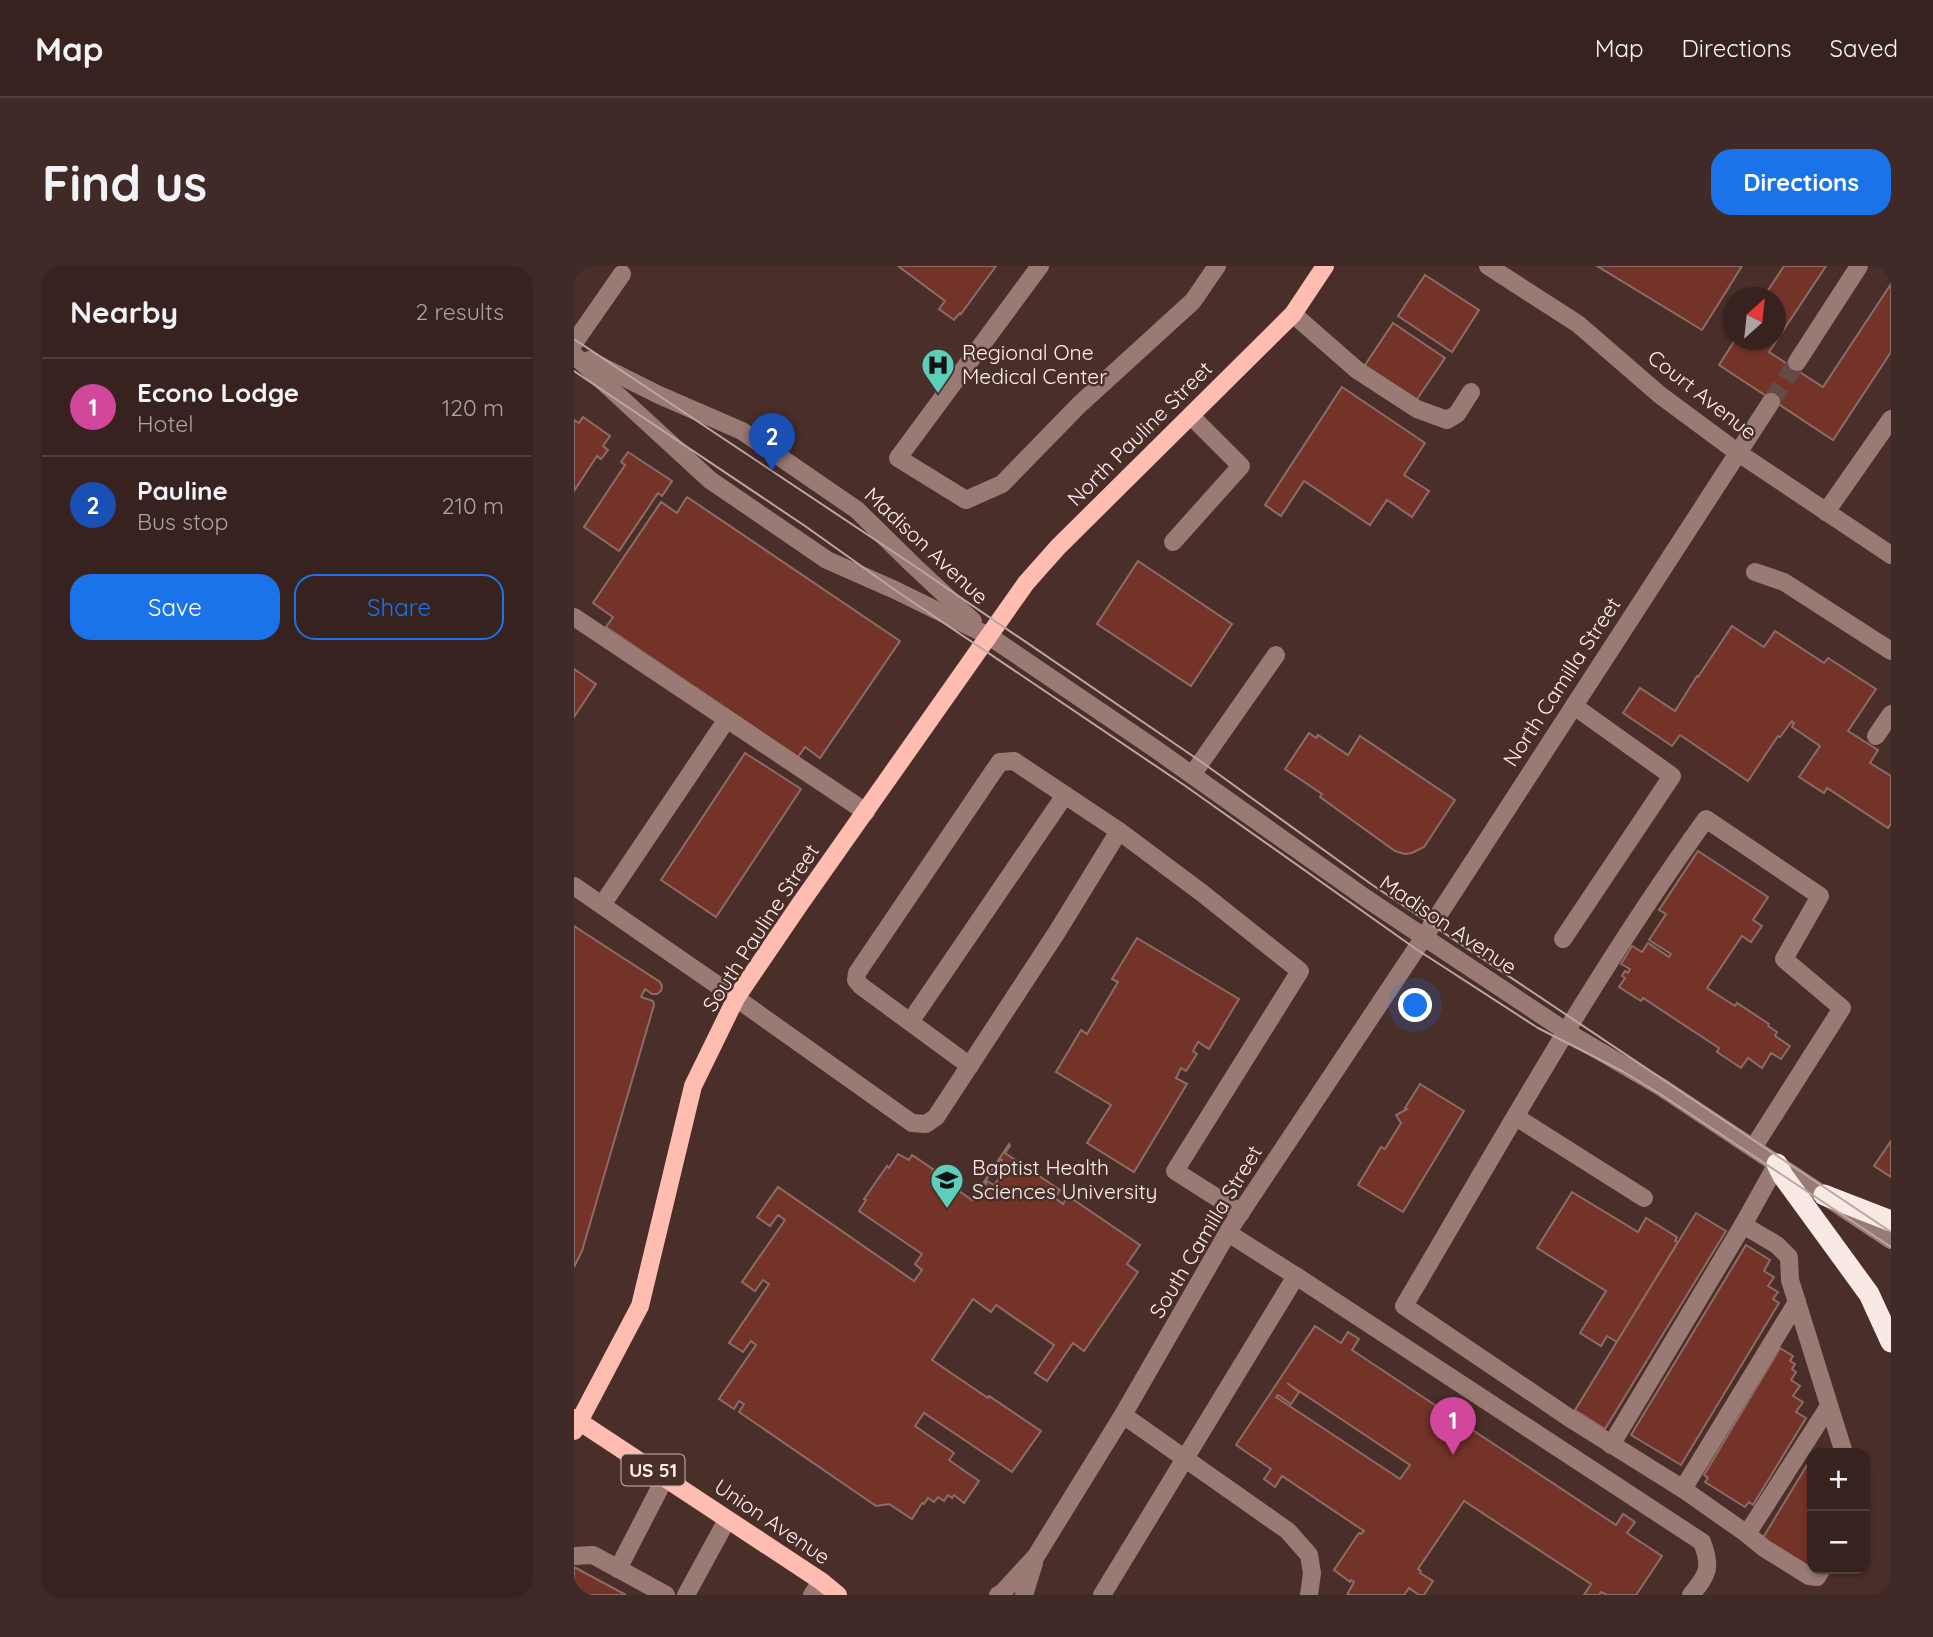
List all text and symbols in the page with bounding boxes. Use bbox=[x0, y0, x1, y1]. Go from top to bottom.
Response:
text: Map bbox=[35, 28, 103, 69]
text: Map bbox=[1595, 33, 1644, 63]
text: Directions bbox=[1682, 33, 1792, 63]
text: Saved bbox=[1830, 33, 1898, 63]
button: Directions bbox=[1711, 149, 1891, 215]
text: Find us bbox=[42, 152, 207, 213]
north arrow bbox=[1723, 287, 1786, 350]
text: Nearby bbox=[70, 293, 178, 331]
text: 2 results bbox=[415, 297, 504, 326]
place label: Regional One Medical Center bbox=[962, 339, 1107, 389]
street label: Court Avenue bbox=[1643, 344, 1762, 445]
hospital icon: Regional One Medical Center bbox=[919, 346, 957, 395]
street label: North Pauline Street bbox=[1061, 355, 1217, 511]
text: Econo Lodge bbox=[137, 376, 299, 409]
text: 1 bbox=[89, 393, 97, 422]
text: 120 m bbox=[442, 393, 504, 422]
text: Hotel bbox=[137, 409, 193, 438]
pin: 2 bbox=[749, 413, 795, 471]
text: Pauline bbox=[137, 474, 228, 507]
street label: Madison Avenue bbox=[859, 481, 994, 609]
text: 2 bbox=[86, 491, 100, 520]
text: 210 m bbox=[442, 491, 504, 520]
text: Bus stop bbox=[137, 507, 228, 536]
button: Save bbox=[70, 574, 280, 640]
button: Share bbox=[294, 574, 504, 640]
street label: North Camilla Street bbox=[1497, 592, 1626, 771]
street label: South Pauline Street bbox=[696, 839, 824, 1016]
street label: Madison Avenue bbox=[1375, 869, 1522, 980]
your location bbox=[1398, 988, 1432, 1022]
street label: South Camilla Street bbox=[1143, 1140, 1267, 1323]
place label: Baptist Health Sciences University bbox=[972, 1154, 1157, 1204]
school or university icon: Baptist Health Sciences University bbox=[928, 1161, 966, 1210]
pin: 1 bbox=[1430, 1397, 1476, 1455]
map controls bbox=[1807, 1448, 1870, 1574]
button: + bbox=[1807, 1448, 1870, 1511]
road number: US 51 bbox=[622, 1454, 684, 1486]
street label: Union Avenue bbox=[710, 1473, 835, 1569]
button: − bbox=[1807, 1511, 1870, 1574]

